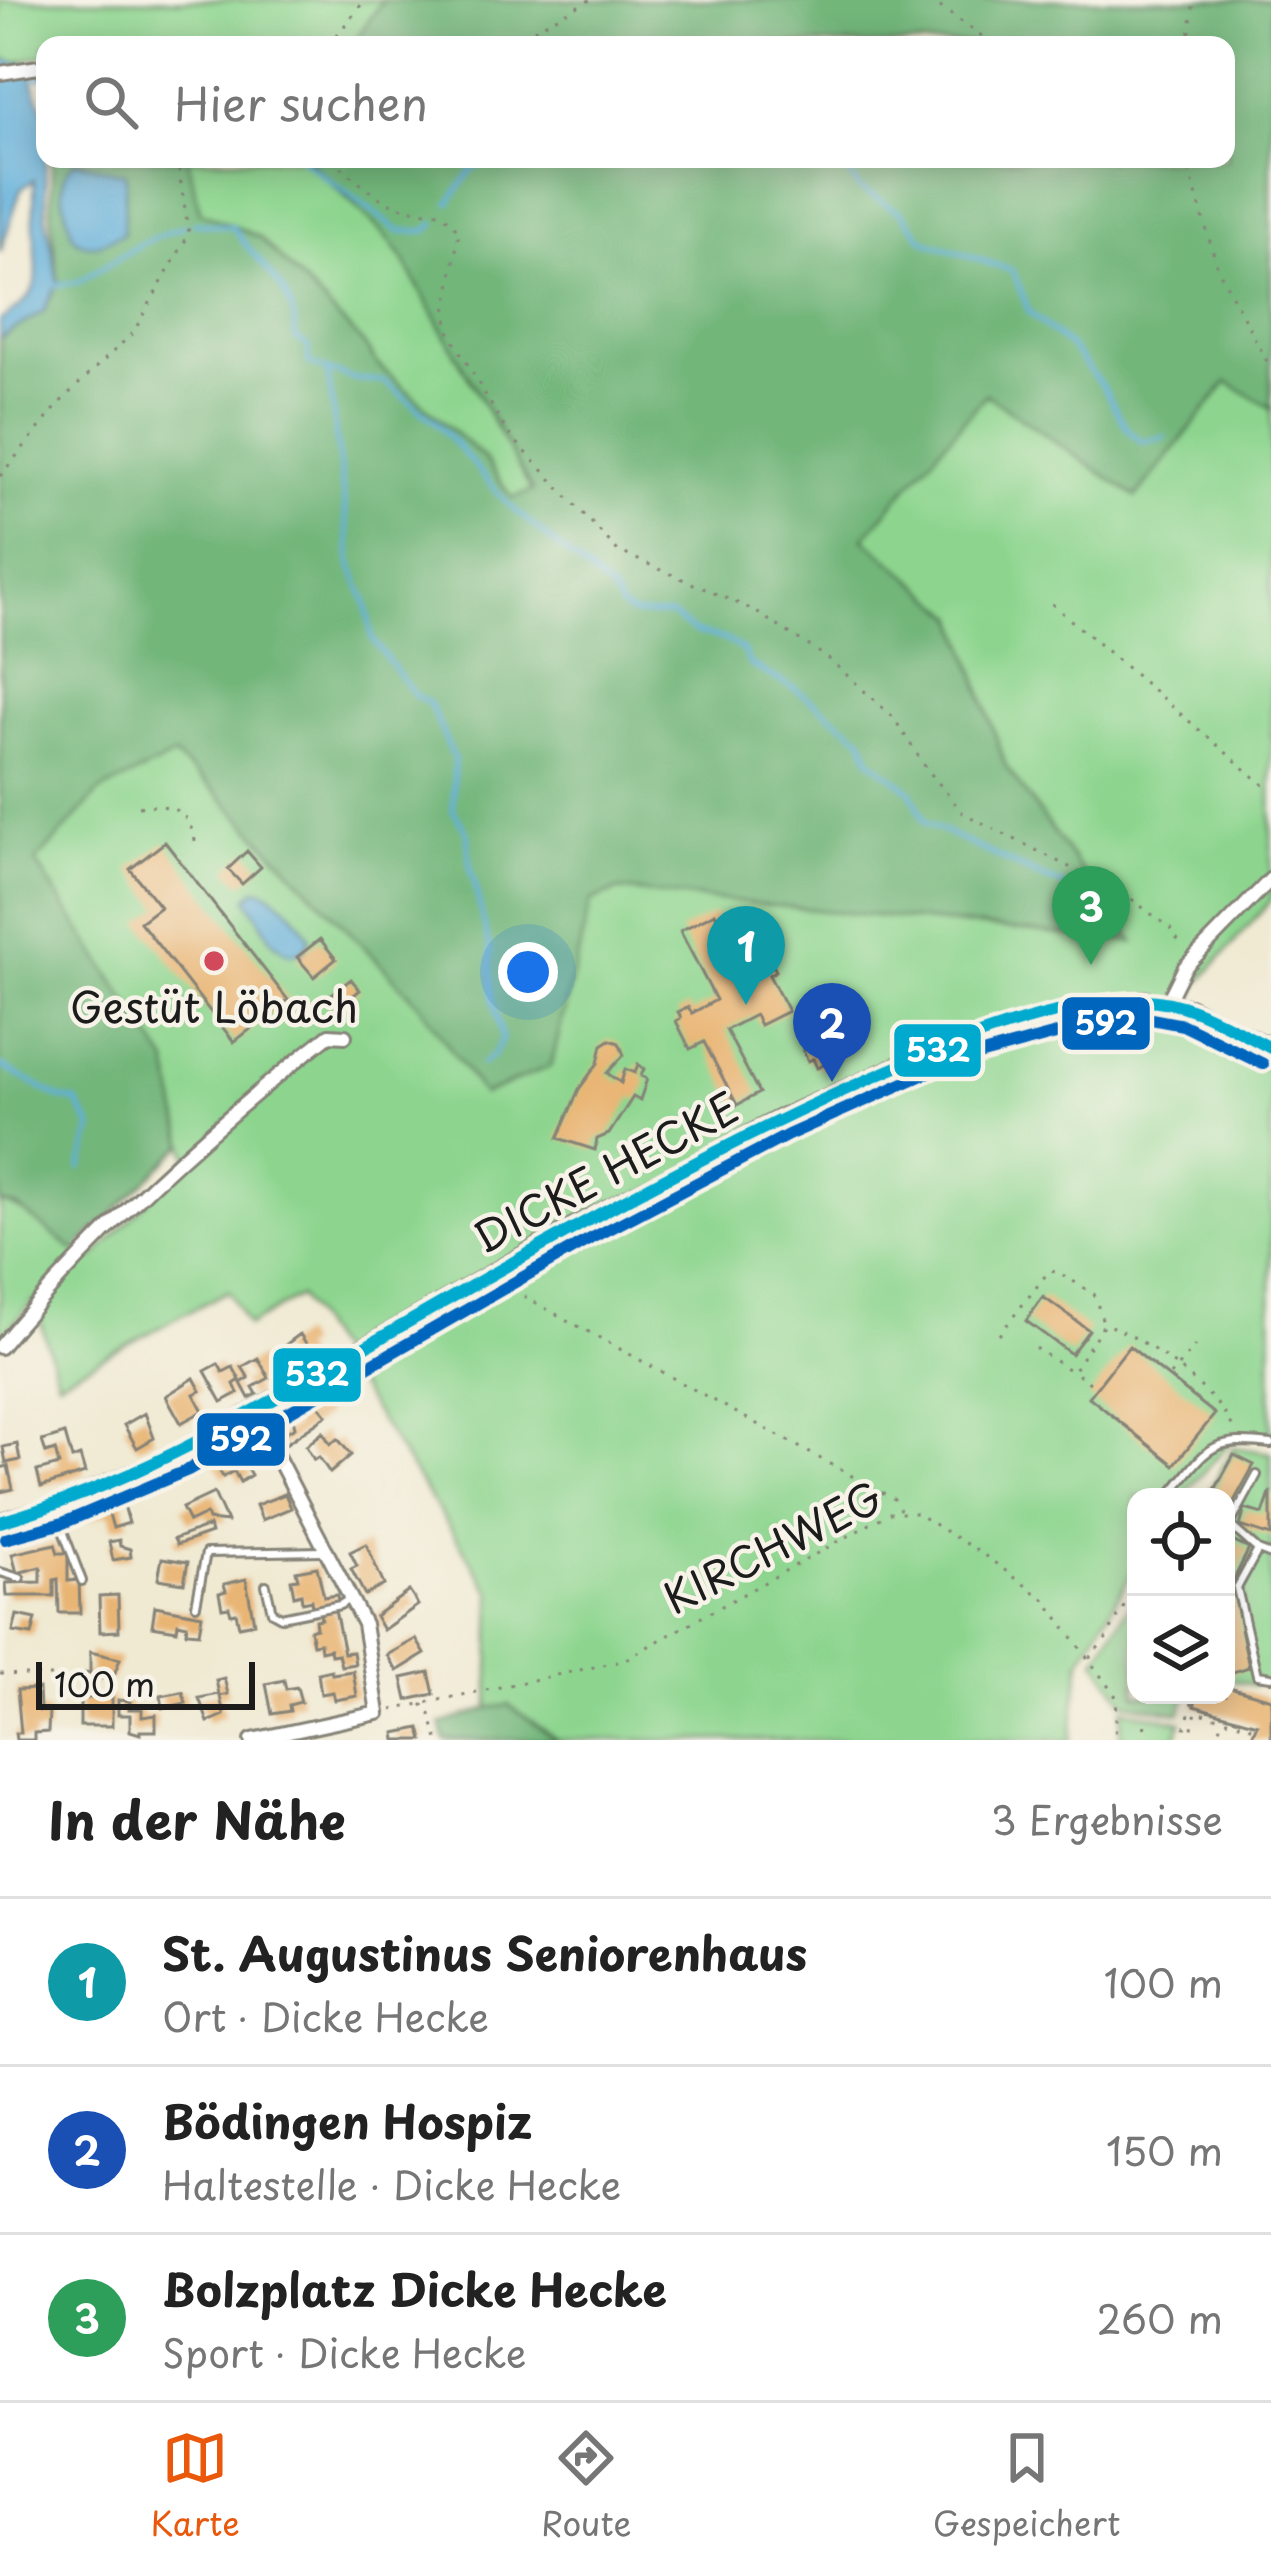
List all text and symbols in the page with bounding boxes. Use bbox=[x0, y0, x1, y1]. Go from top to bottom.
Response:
search box bbox=[36, 36, 1235, 168]
text: Hier suchen bbox=[174, 68, 428, 136]
icon: search bbox=[78, 69, 144, 135]
pin: 3 bbox=[1052, 866, 1130, 965]
pin: 1 bbox=[707, 906, 785, 1005]
your location bbox=[498, 942, 558, 1002]
marker: Gestüt Löbach bbox=[201, 948, 227, 974]
place label: Gestüt Löbach bbox=[70, 974, 358, 1037]
pin: 2 bbox=[793, 983, 871, 1082]
line badge: 592 bbox=[1060, 995, 1152, 1052]
text: 592 bbox=[1075, 996, 1137, 1046]
line badge: 532 bbox=[892, 1022, 983, 1079]
text: 532 bbox=[906, 1023, 970, 1073]
street label: DICKE HECKE bbox=[461, 1075, 749, 1267]
line badge: 532 bbox=[271, 1346, 363, 1404]
text: 532 bbox=[285, 1347, 349, 1397]
line badge: 592 bbox=[195, 1411, 287, 1468]
text: 592 bbox=[210, 1412, 272, 1462]
street label: KIRCHWEG bbox=[652, 1464, 892, 1628]
map controls bbox=[1127, 1488, 1235, 1704]
button: locate bbox=[1127, 1488, 1235, 1596]
button: layers bbox=[1127, 1596, 1235, 1704]
scale bar bbox=[36, 1656, 255, 1709]
text: 100 m bbox=[54, 1658, 155, 1708]
text: In der Nähe bbox=[48, 1780, 345, 1857]
text: 3 Ergebnisse bbox=[991, 1789, 1223, 1848]
text: St. Augustinus Seniorenhaus bbox=[162, 1918, 807, 1986]
text: 1 bbox=[78, 1952, 96, 2011]
text: 100 m bbox=[1104, 1952, 1223, 2011]
text: Ort · Dicke Hecke bbox=[162, 1986, 489, 2045]
text: Bödingen Hospiz bbox=[162, 2086, 532, 2154]
text: 2 bbox=[73, 2120, 101, 2179]
text: 150 m bbox=[1106, 2120, 1223, 2179]
text: Haltestelle · Dicke Hecke bbox=[162, 2154, 621, 2213]
text: Bolzplatz Dicke Hecke bbox=[162, 2254, 667, 2322]
text: 3 bbox=[74, 2288, 100, 2347]
text: 260 m bbox=[1096, 2288, 1223, 2347]
text: Sport · Dicke Hecke bbox=[162, 2322, 526, 2381]
tab: Karte bbox=[151, 2425, 240, 2547]
tab: Route bbox=[541, 2425, 632, 2547]
tab: Gespeichert bbox=[933, 2425, 1120, 2547]

